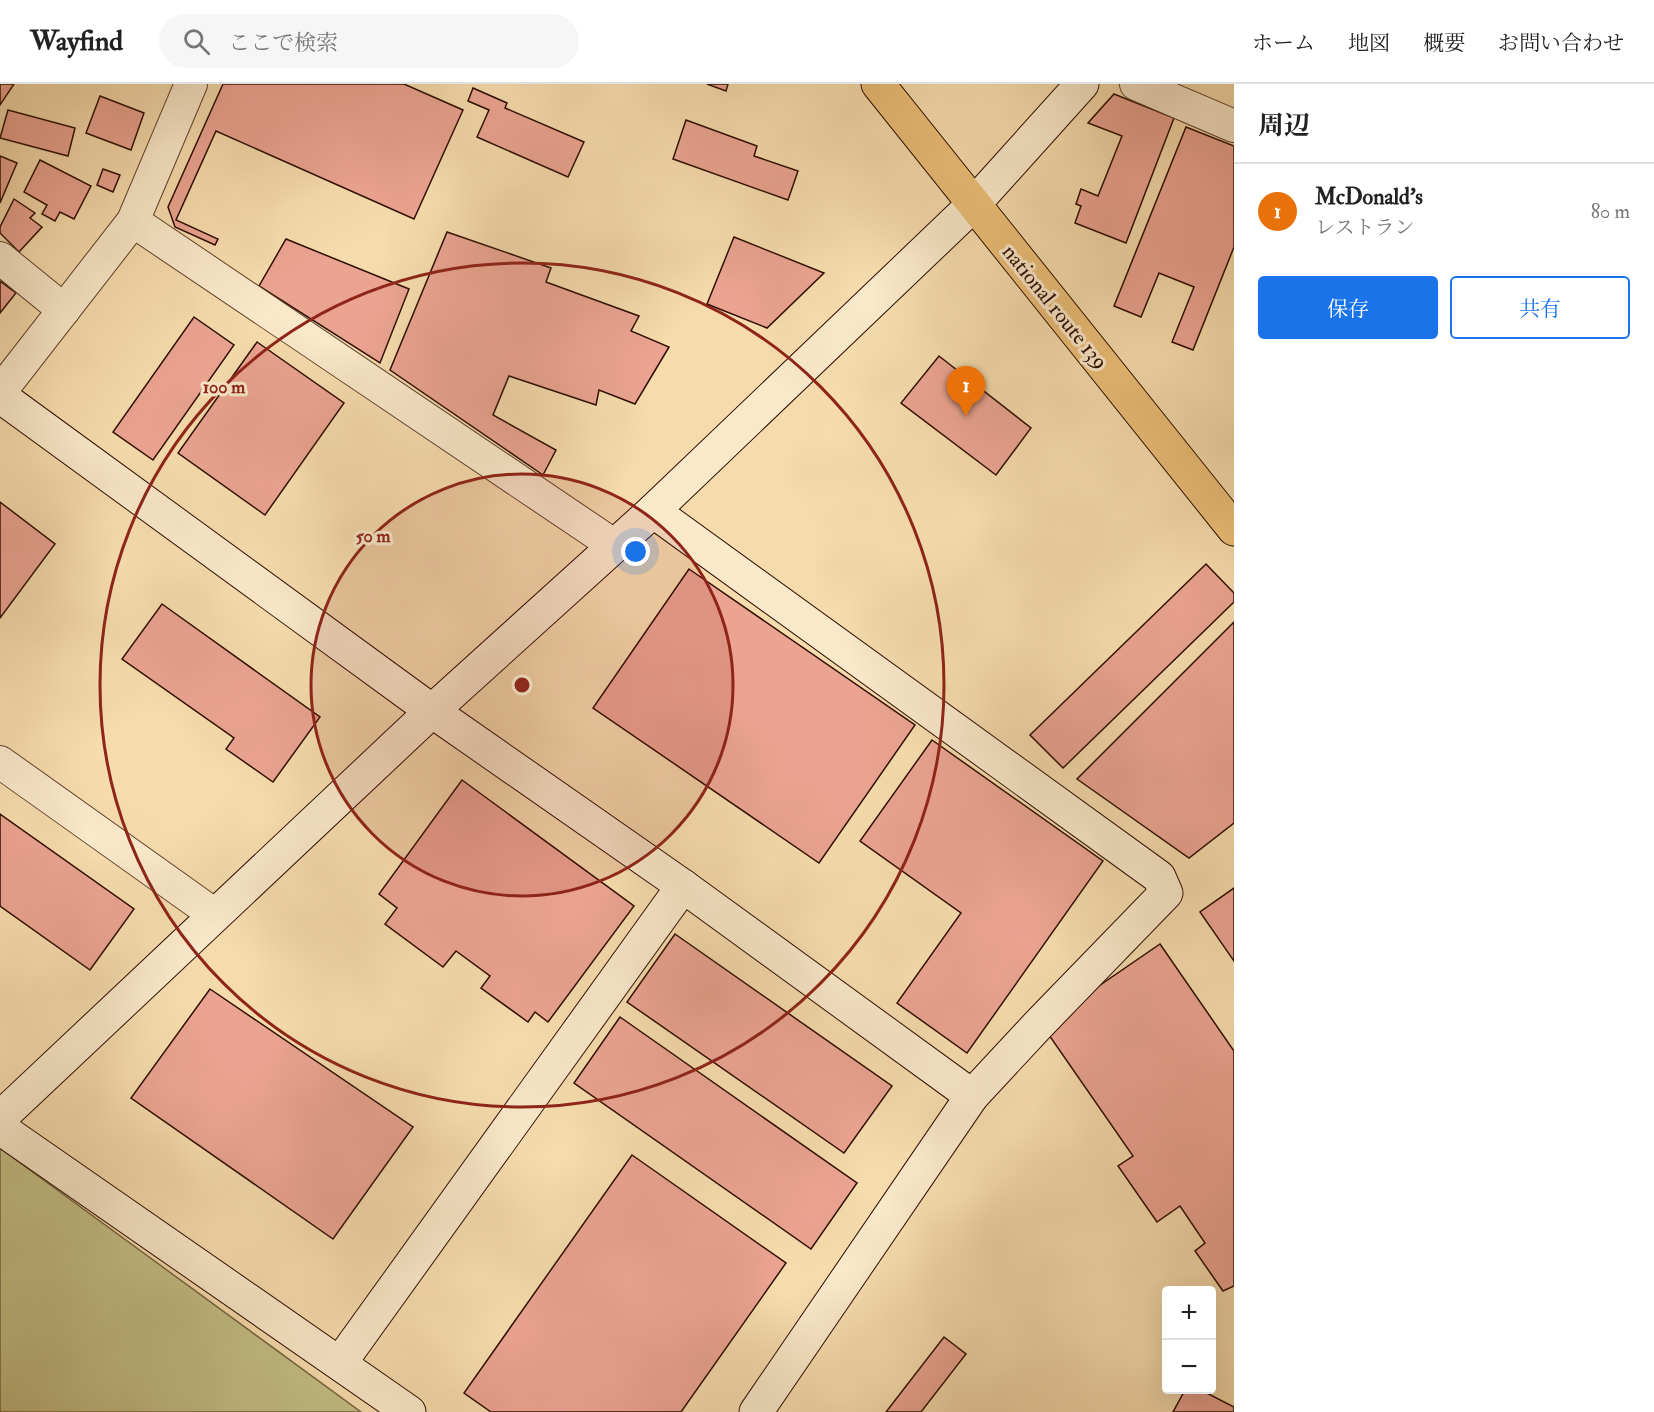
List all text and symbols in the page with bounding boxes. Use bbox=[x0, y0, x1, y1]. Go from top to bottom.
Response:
search box bbox=[159, 14, 579, 68]
text: Wayfind bbox=[30, 24, 123, 59]
icon: search bbox=[180, 25, 213, 58]
text: ここで検索 bbox=[228, 29, 338, 57]
text: ホーム bbox=[1252, 30, 1315, 57]
text: 地図 bbox=[1348, 30, 1390, 57]
text: 概要 bbox=[1423, 30, 1465, 57]
text: お問い合わせ bbox=[1498, 30, 1624, 57]
text: 周辺 bbox=[1258, 110, 1310, 142]
text: McDonald's bbox=[1315, 183, 1423, 211]
text: 1 bbox=[1274, 199, 1281, 224]
text: 80 m bbox=[1591, 199, 1630, 224]
text: レストラン bbox=[1315, 215, 1414, 240]
street label: national route 139 bbox=[996, 239, 1114, 375]
button: 保存 bbox=[1258, 276, 1438, 339]
button: 共有 bbox=[1450, 276, 1630, 339]
pin: 1 bbox=[946, 366, 986, 416]
text: 100 m bbox=[203, 376, 246, 399]
text: 50 m bbox=[356, 525, 391, 548]
your location bbox=[621, 537, 650, 566]
centre of rings bbox=[512, 675, 532, 695]
map controls bbox=[1162, 1286, 1216, 1394]
button: + bbox=[1162, 1286, 1216, 1340]
button: − bbox=[1162, 1340, 1216, 1394]

